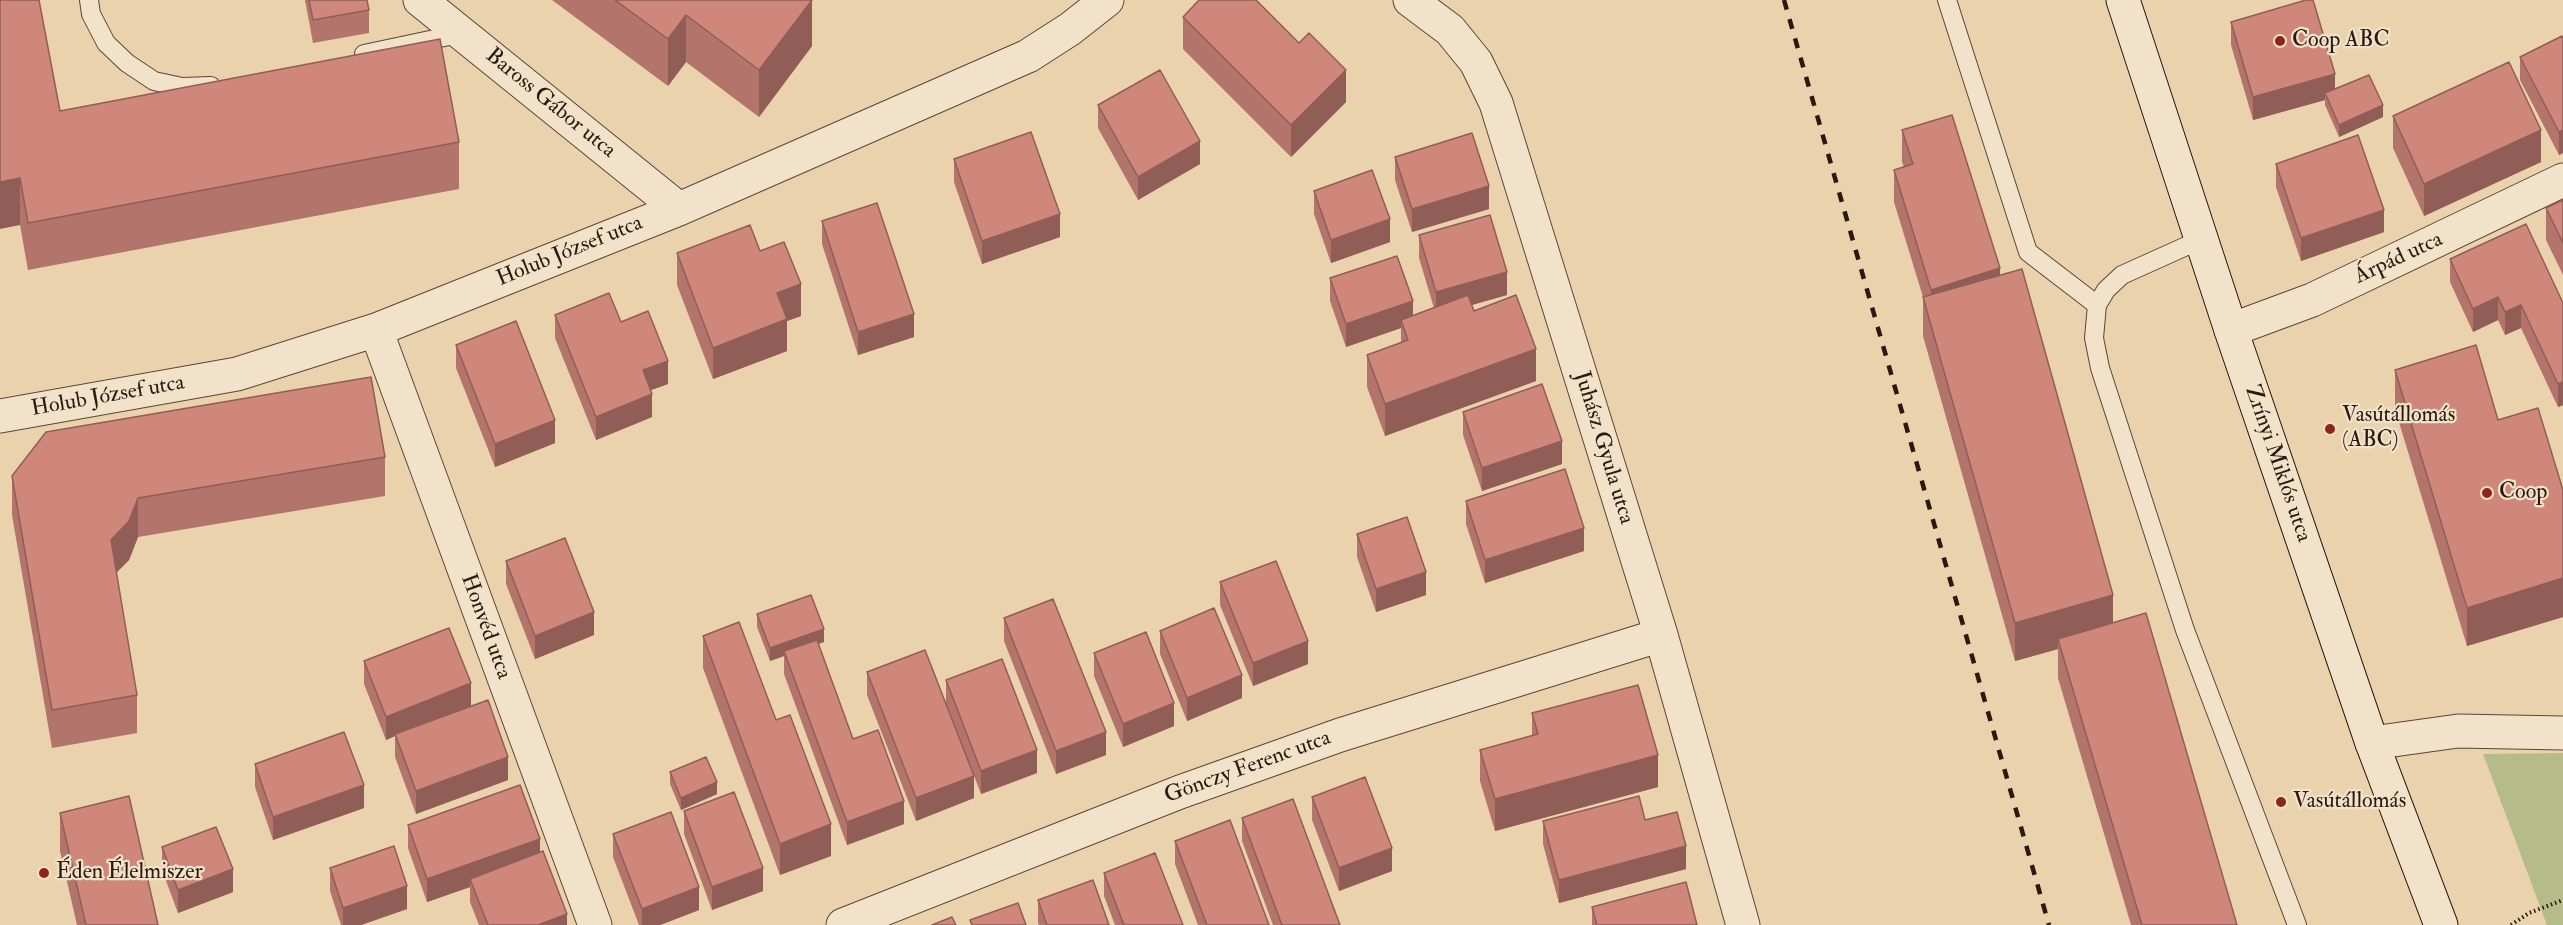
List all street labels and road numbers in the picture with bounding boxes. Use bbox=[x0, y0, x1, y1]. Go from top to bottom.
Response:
street label: Baross Gábor utca bbox=[480, 43, 620, 165]
street label: Holub József utca bbox=[493, 211, 647, 293]
street label: Árpád utca bbox=[2351, 227, 2447, 291]
street label: Juhász Gyula utca bbox=[1567, 368, 1639, 528]
street label: Holub József utca bbox=[29, 371, 187, 423]
street label: Zrínyi Miklós utca bbox=[2238, 382, 2316, 546]
street label: Honvéd utca bbox=[454, 571, 516, 683]
street label: Gönczy Ferenc utca bbox=[1161, 726, 1335, 810]

